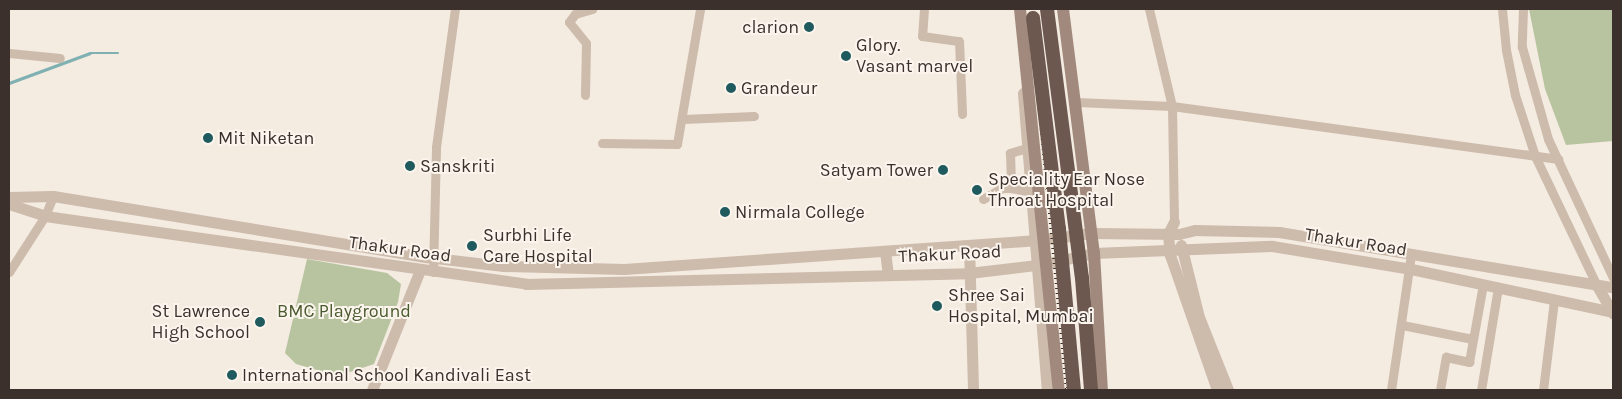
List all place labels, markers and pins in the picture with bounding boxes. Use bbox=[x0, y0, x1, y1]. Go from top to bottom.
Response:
place label: clarion bbox=[742, 16, 799, 38]
marker: clarion bbox=[803, 21, 815, 33]
place label: Glory. Vasant marvel bbox=[856, 35, 973, 78]
marker: Glory. Vasant marvel bbox=[840, 50, 852, 62]
place label: Grandeur bbox=[741, 77, 817, 99]
marker: Grandeur bbox=[725, 82, 737, 94]
place label: Mit Niketan bbox=[218, 127, 314, 149]
marker: Mit Niketan bbox=[202, 132, 214, 144]
place label: Sanskriti bbox=[420, 155, 495, 177]
place label: Satyam Tower bbox=[820, 159, 933, 181]
marker: Sanskriti bbox=[404, 160, 416, 172]
marker: Satyam Tower bbox=[937, 164, 949, 176]
place label: Speciality Ear Nose Throat Hospital bbox=[988, 169, 1145, 212]
marker: Speciality Ear Nose Throat Hospital bbox=[970, 183, 984, 197]
place label: Nirmala College bbox=[735, 201, 865, 223]
marker: Nirmala College bbox=[719, 206, 731, 218]
place label: Surbhi Life Care Hospital bbox=[483, 225, 593, 268]
marker: Surbhi Life Care Hospital bbox=[465, 239, 479, 253]
place label: Shree Sai Hospital, Mumbai bbox=[948, 285, 1094, 328]
marker: Shree Sai Hospital, Mumbai bbox=[930, 299, 944, 313]
place label: St Lawrence High School bbox=[152, 301, 250, 344]
marker: St Lawrence High School bbox=[254, 316, 266, 328]
place label: International School Kandivali East bbox=[242, 364, 531, 386]
marker: International School Kandivali East bbox=[226, 369, 238, 381]

